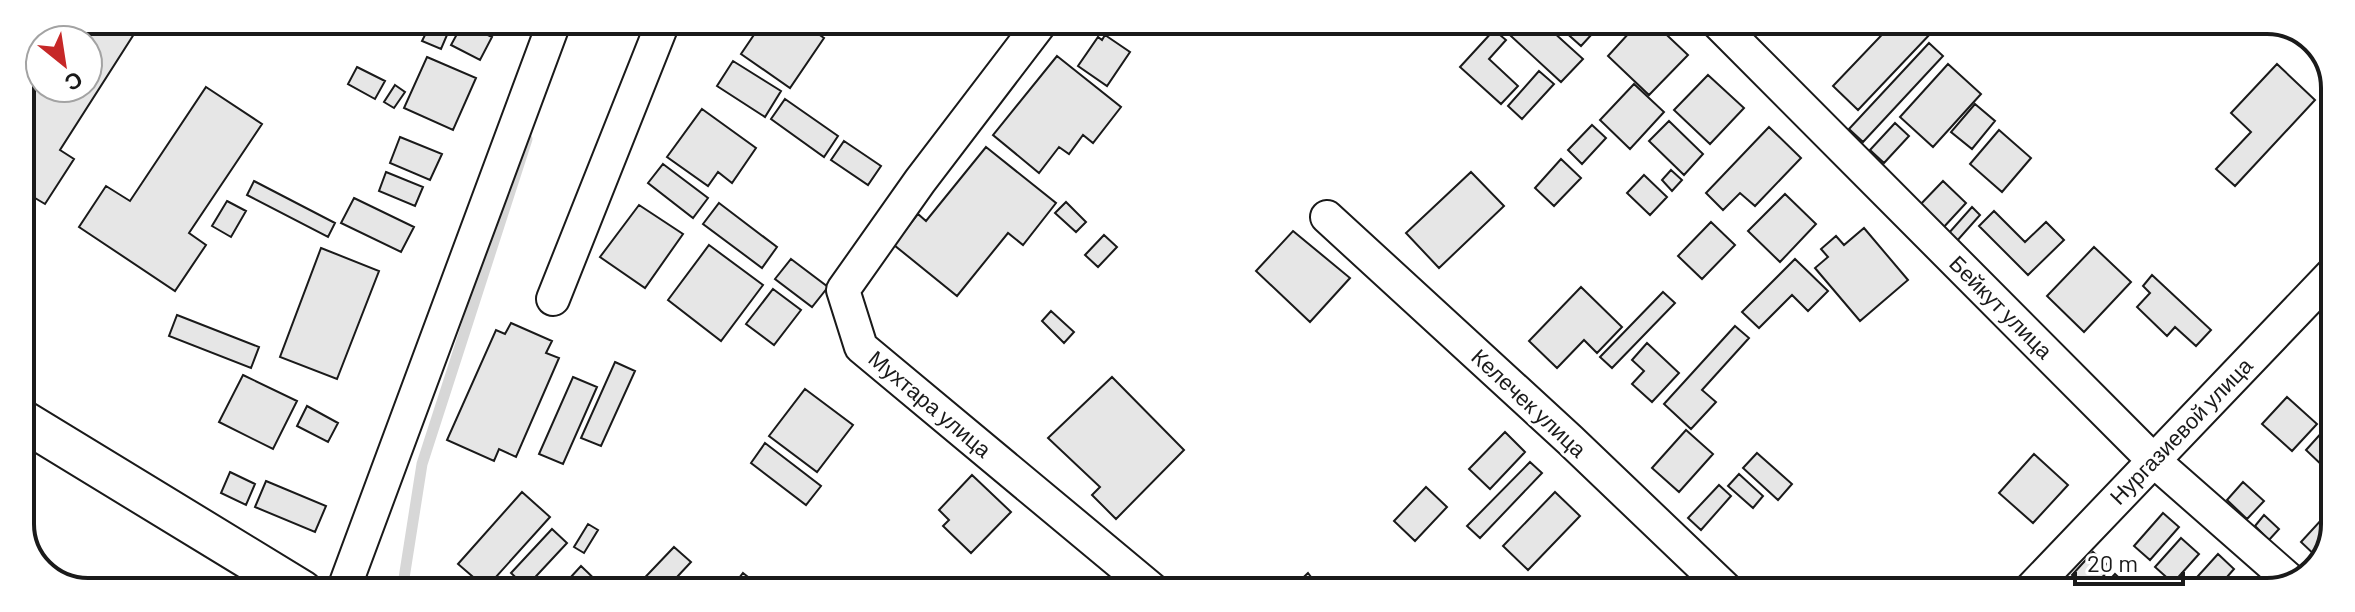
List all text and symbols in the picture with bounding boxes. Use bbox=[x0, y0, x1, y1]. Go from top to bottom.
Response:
north arrow bbox=[24, 24, 104, 104]
text: С bbox=[61, 67, 88, 97]
street label: Бейкут улица bbox=[1944, 249, 2059, 364]
street label: Келечек улица bbox=[1466, 343, 1593, 463]
street label: Мухтара улица bbox=[864, 345, 998, 463]
street label: Нургазиевой улица bbox=[2104, 351, 2258, 510]
scale bar bbox=[2075, 536, 2183, 586]
text: 20 m bbox=[2087, 548, 2138, 577]

